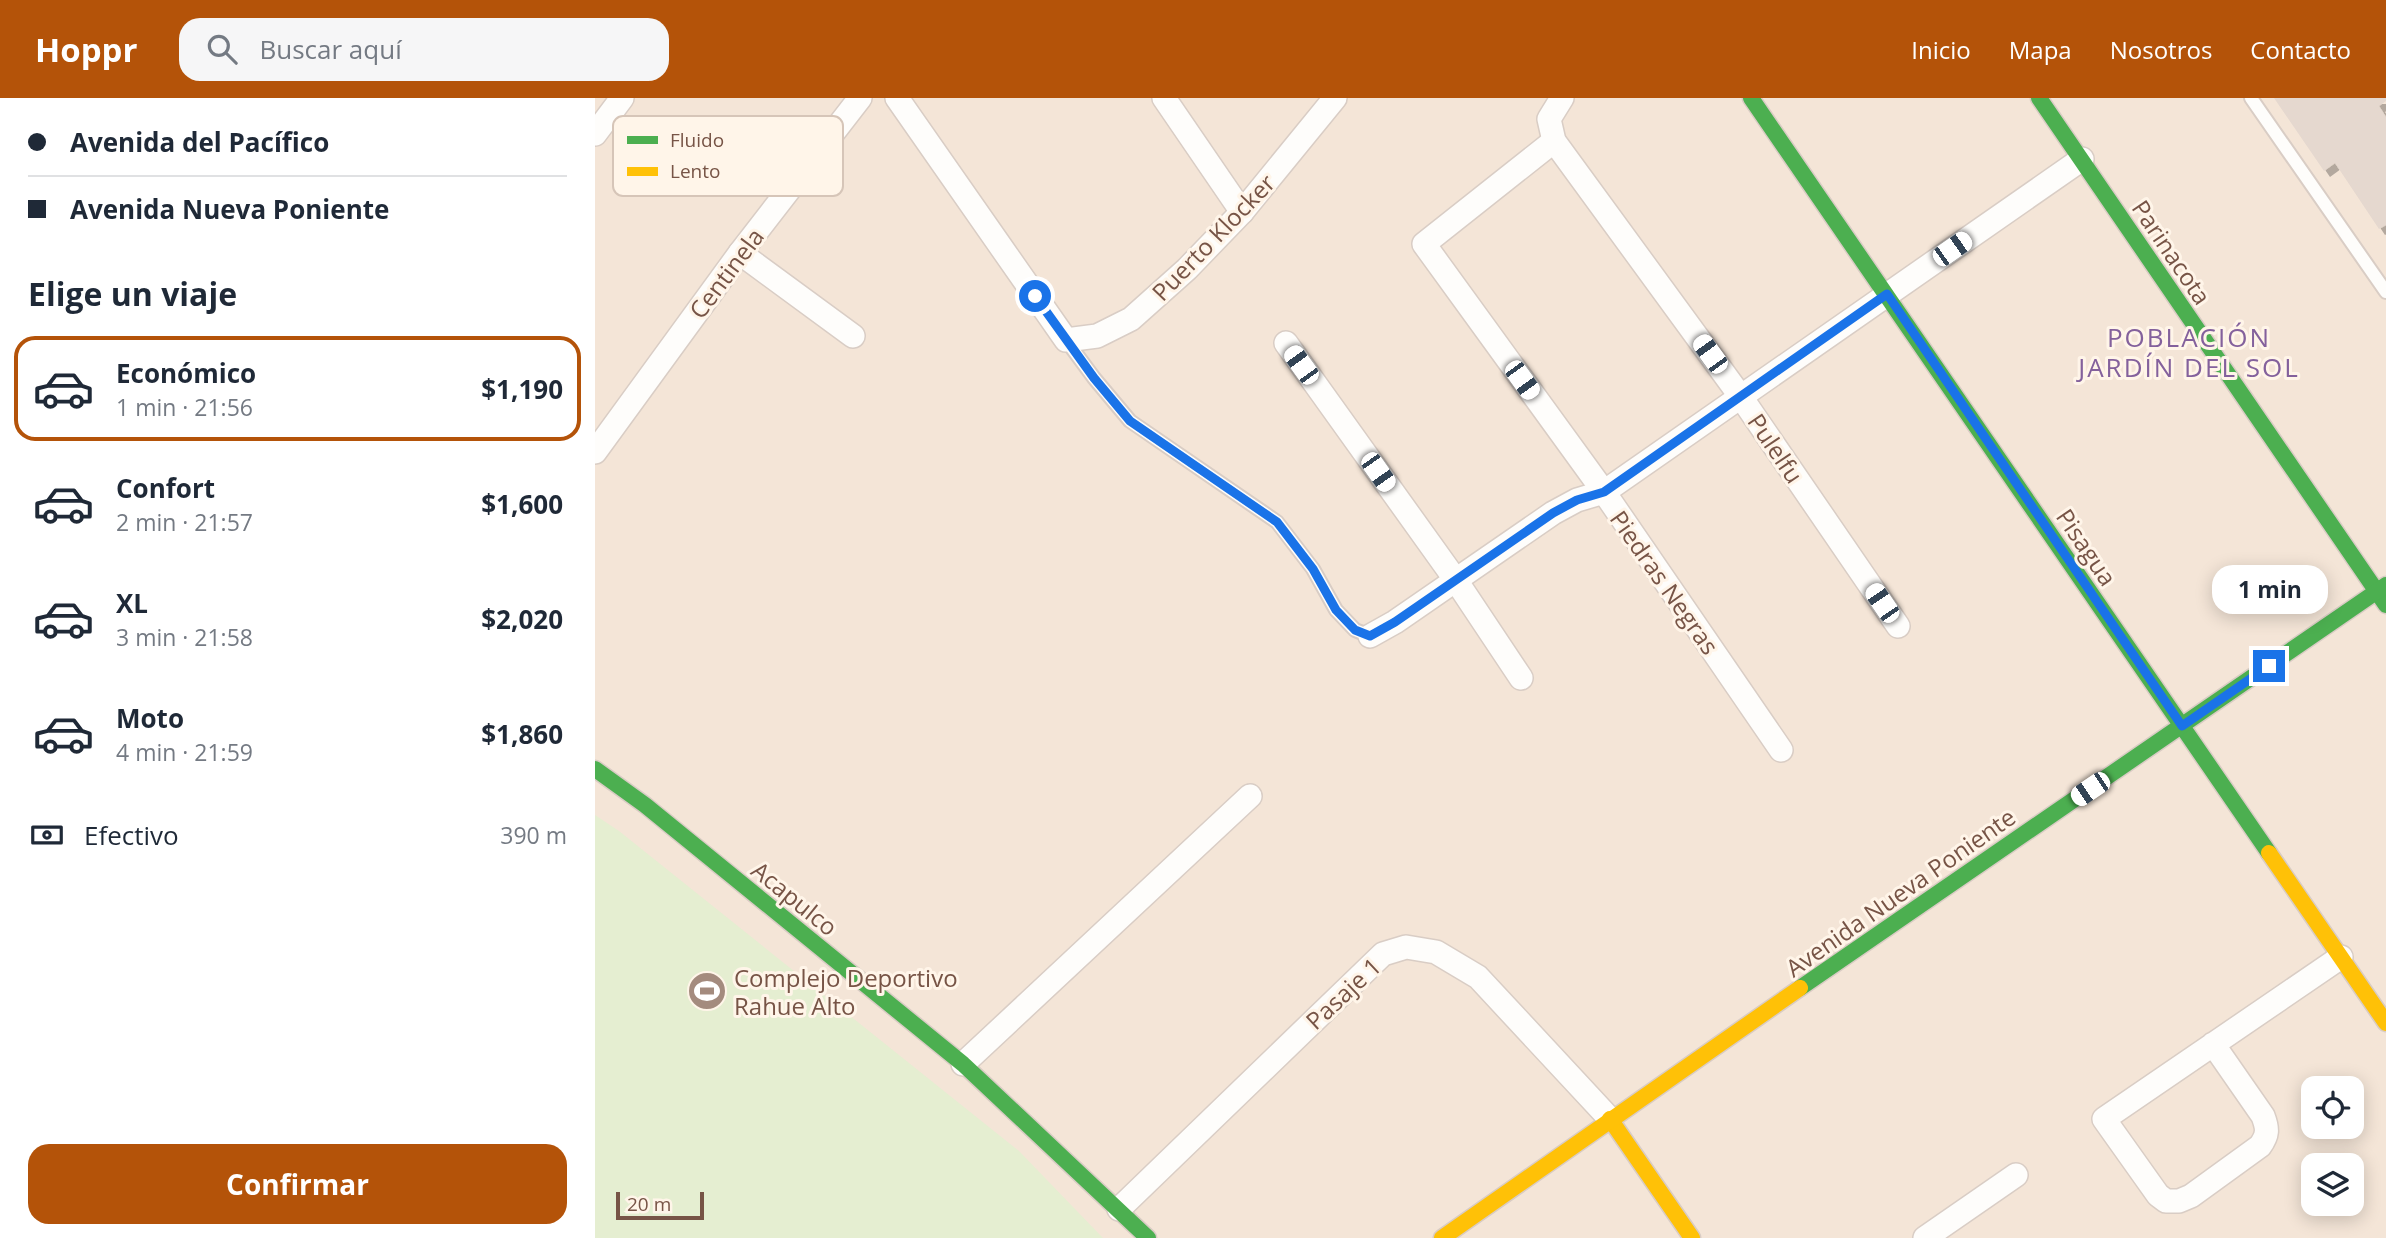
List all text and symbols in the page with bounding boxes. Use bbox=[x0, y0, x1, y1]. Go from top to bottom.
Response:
search box bbox=[179, 18, 669, 81]
text: Hoppr bbox=[35, 27, 137, 72]
icon: search bbox=[203, 30, 241, 68]
text: Buscar aquí bbox=[259, 31, 402, 67]
text: Inicio bbox=[1911, 33, 1971, 66]
text: Mapa bbox=[2009, 33, 2072, 66]
text: Nosotros bbox=[2110, 33, 2212, 66]
text: Contacto bbox=[2250, 33, 2351, 66]
legend bbox=[613, 116, 843, 196]
text: Avenida del Pacífico bbox=[70, 124, 329, 160]
text: Fluido bbox=[670, 127, 724, 153]
text: Lento bbox=[670, 158, 720, 184]
street label: Puerto Klocker bbox=[1144, 166, 1282, 308]
text: Avenida Nueva Poniente bbox=[70, 191, 389, 227]
street label: Parinacota bbox=[2125, 193, 2219, 311]
street label: Centinela bbox=[681, 221, 771, 325]
car bbox=[1929, 228, 1976, 270]
text: Elige un viaje bbox=[28, 272, 237, 315]
route start bbox=[1019, 280, 1051, 312]
district label: POBLACIÓN JARDÍN DEL SOL bbox=[2075, 319, 2300, 385]
car bbox=[1690, 331, 1731, 377]
car bbox=[1281, 342, 1322, 388]
text: Económico bbox=[116, 355, 256, 391]
icon: car bbox=[32, 357, 95, 420]
car bbox=[1502, 357, 1543, 403]
text: $1,190 bbox=[481, 371, 563, 407]
text: 1 min · 21:56 bbox=[116, 391, 253, 423]
street label: Pulelfu bbox=[1741, 407, 1811, 489]
car bbox=[1358, 449, 1399, 495]
text: Confort bbox=[116, 470, 215, 506]
icon: car bbox=[32, 472, 95, 535]
text: $1,600 bbox=[481, 486, 563, 522]
street label: Pisagua bbox=[2049, 502, 2125, 592]
street label: Piedras Negras bbox=[1603, 503, 1727, 661]
text: 2 min · 21:57 bbox=[116, 506, 253, 538]
callout: 1 min bbox=[2211, 564, 2327, 614]
text: 1 min bbox=[2238, 573, 2302, 605]
car bbox=[1862, 580, 1903, 626]
text: XL bbox=[116, 585, 148, 621]
icon: car bbox=[32, 587, 95, 650]
text: $2,020 bbox=[481, 601, 563, 637]
text: 3 min · 21:58 bbox=[116, 621, 253, 653]
route end bbox=[2253, 650, 2285, 682]
text: Moto bbox=[116, 700, 184, 736]
icon: car bbox=[32, 702, 95, 765]
text: $1,860 bbox=[481, 716, 563, 752]
text: 4 min · 21:59 bbox=[116, 736, 253, 768]
car bbox=[2067, 769, 2114, 809]
street label: Avenida Nueva Poniente bbox=[1779, 800, 2021, 984]
icon: cash bbox=[28, 816, 66, 854]
text: Efectivo bbox=[84, 817, 179, 853]
text: 390 m bbox=[500, 819, 567, 851]
street label: Acapulco bbox=[745, 853, 845, 943]
street label: Pasaje 1 bbox=[1298, 950, 1388, 1036]
place label: Complejo Deportivo Rahue Alto bbox=[734, 961, 958, 1022]
sports icon: Complejo Deportivo Rahue Alto bbox=[686, 970, 728, 1012]
map controls bbox=[2301, 1076, 2364, 1216]
button: locate bbox=[2301, 1076, 2364, 1139]
button: Confirmar bbox=[28, 1144, 567, 1224]
button: layers bbox=[2301, 1153, 2364, 1216]
scale bar bbox=[616, 1189, 703, 1221]
text: 20 m bbox=[627, 1191, 671, 1217]

